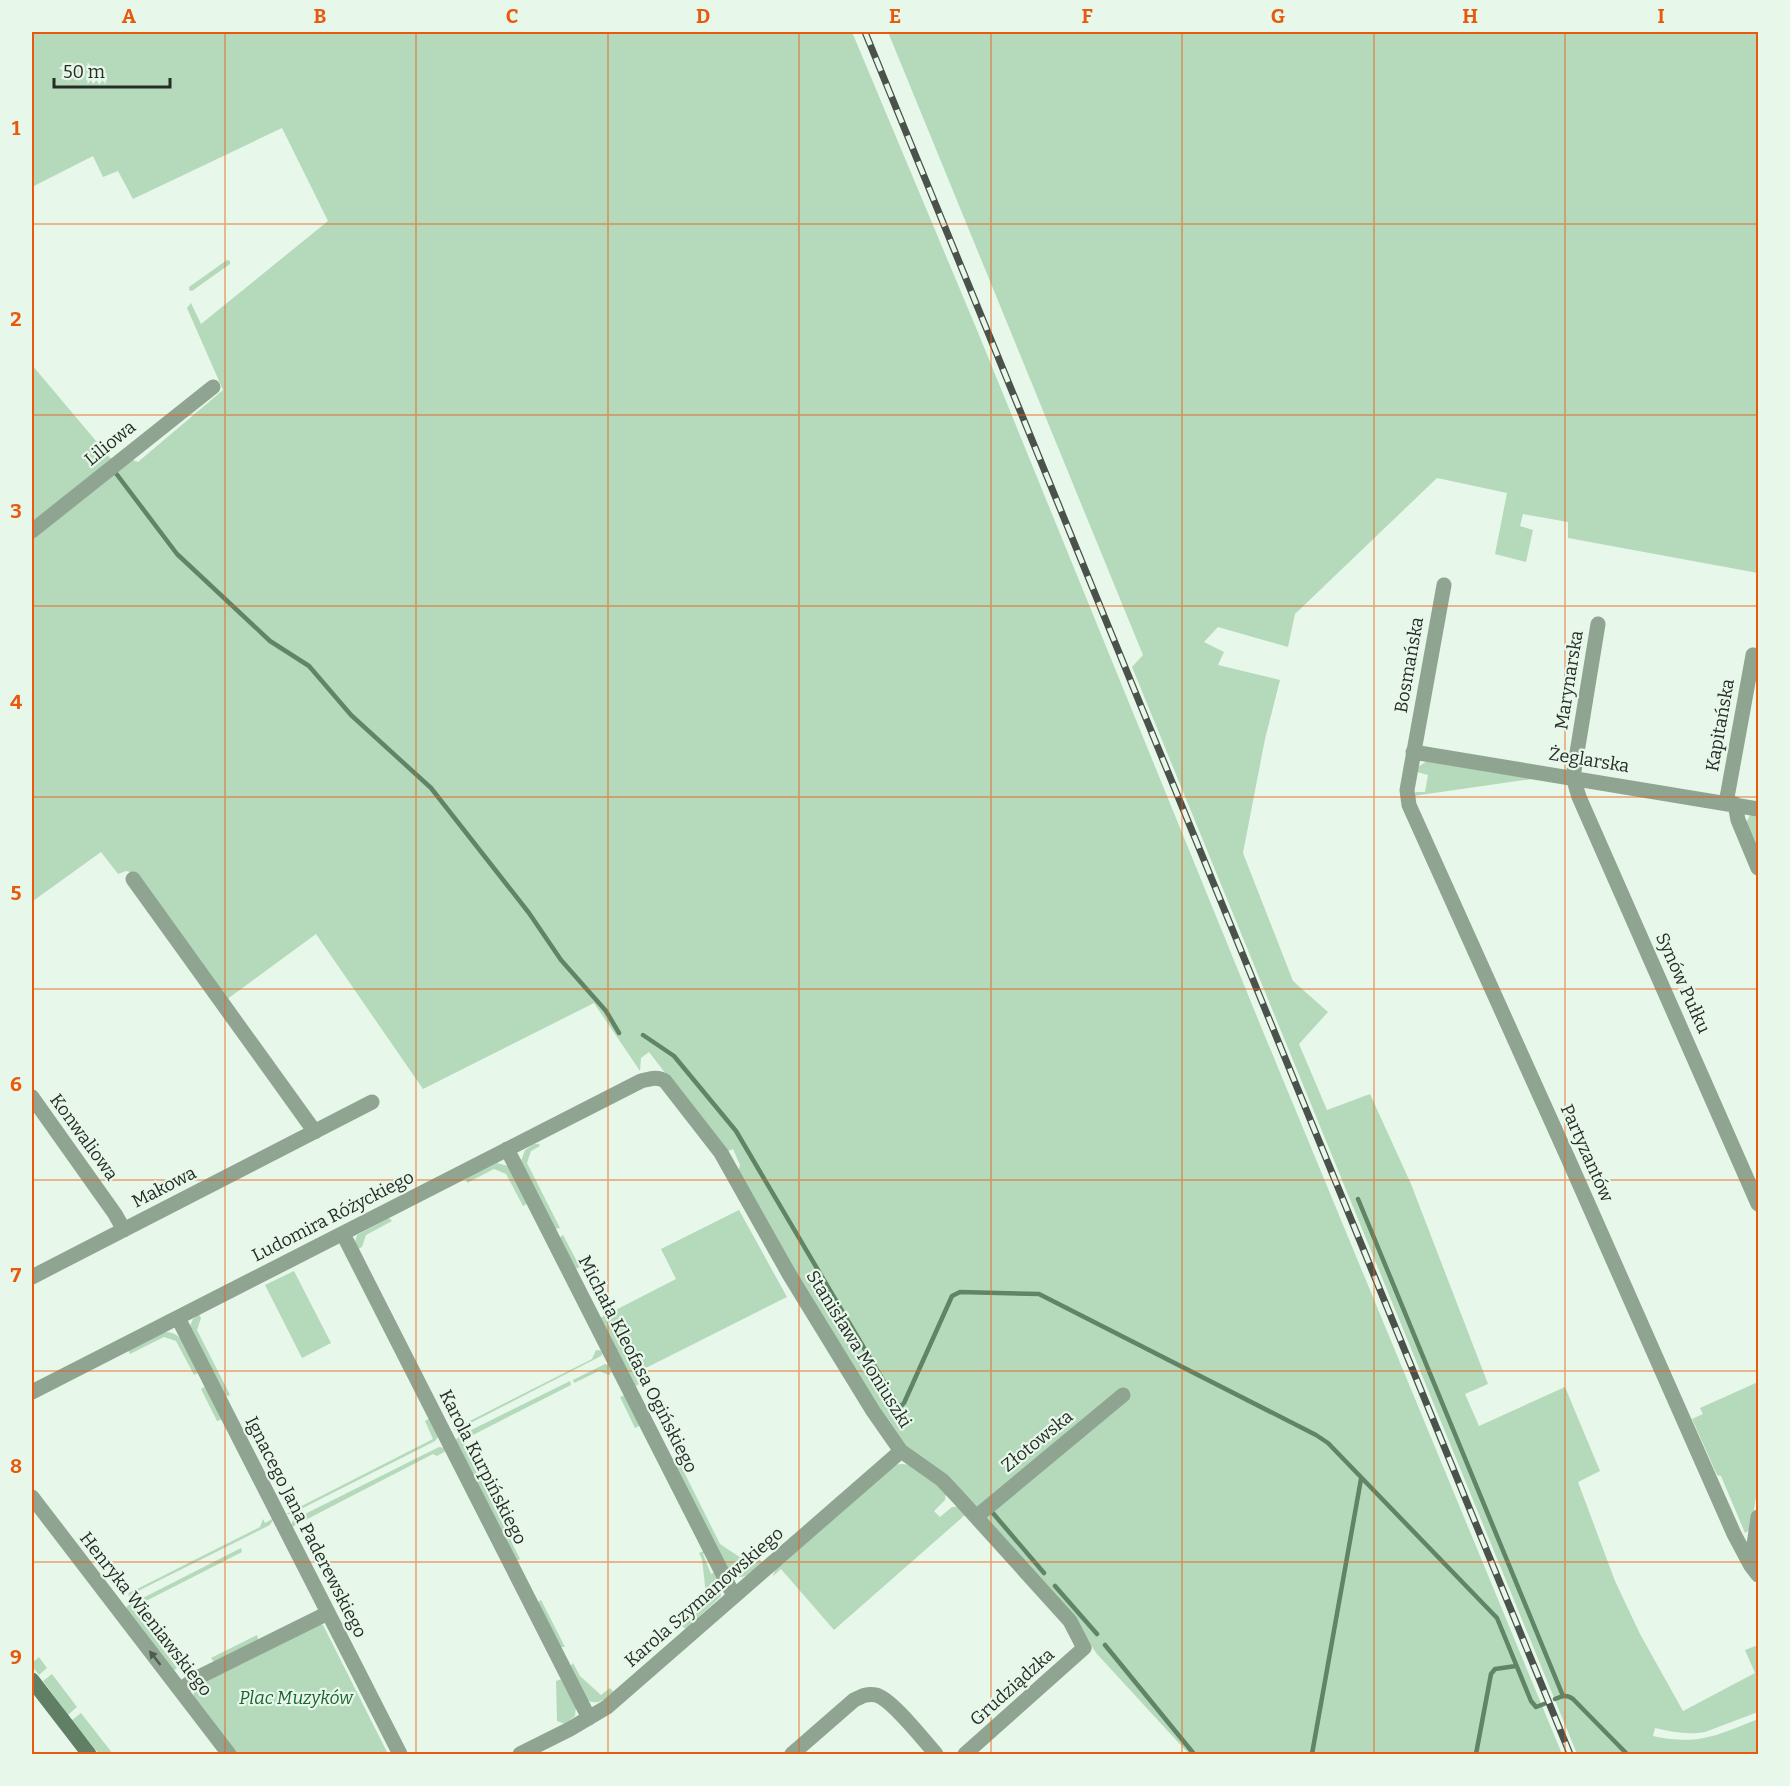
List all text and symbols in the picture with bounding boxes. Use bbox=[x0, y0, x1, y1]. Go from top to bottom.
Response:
text: A bbox=[122, 4, 137, 28]
text: B bbox=[314, 4, 327, 28]
text: C bbox=[506, 4, 518, 28]
text: D bbox=[696, 4, 710, 28]
text: E bbox=[889, 4, 901, 28]
text: F bbox=[1081, 4, 1093, 28]
text: G bbox=[1271, 4, 1285, 28]
text: H bbox=[1462, 4, 1478, 28]
text: I bbox=[1657, 4, 1665, 28]
scale bar bbox=[54, 51, 170, 89]
text: 50 m bbox=[63, 61, 105, 83]
text: 1 bbox=[12, 116, 21, 140]
text: 2 bbox=[10, 307, 22, 331]
street label: Liliowa bbox=[80, 416, 140, 470]
text: 3 bbox=[10, 499, 22, 523]
street label: Bosmańska bbox=[1390, 615, 1428, 715]
street label: Marynarska bbox=[1550, 629, 1588, 731]
street label: Kapitańska bbox=[1701, 677, 1739, 773]
text: 4 bbox=[10, 690, 22, 714]
street label: Żeglarska bbox=[1547, 743, 1631, 777]
text: 5 bbox=[11, 881, 22, 905]
street label: Synów Pułku bbox=[1651, 929, 1715, 1037]
text: 6 bbox=[10, 1072, 22, 1096]
street label: Konwaliowa bbox=[45, 1089, 123, 1185]
street label: Partyzantów bbox=[1556, 1101, 1618, 1206]
street label: Makowa bbox=[128, 1161, 200, 1212]
street label: Ludomira Różyckiego bbox=[248, 1166, 418, 1266]
street label: Michała Kleofasa Ogińskiego bbox=[574, 1252, 702, 1476]
text: 7 bbox=[11, 1263, 22, 1287]
street label: Stanisława Moniuszki bbox=[802, 1266, 916, 1432]
street label: Karola Kurpińskiego bbox=[434, 1386, 532, 1548]
street label: Złotowska bbox=[997, 1405, 1077, 1477]
street label: Ignacego Jana Paderewskiego bbox=[240, 1413, 372, 1641]
text: 8 bbox=[10, 1454, 22, 1478]
street label: Karola Szymanowskiego bbox=[620, 1522, 788, 1672]
street label: Henryka Wieniawskiego bbox=[75, 1527, 217, 1701]
street label: Grudziądzka bbox=[965, 1643, 1059, 1730]
text: 9 bbox=[10, 1645, 22, 1669]
one-way arrow bbox=[149, 1650, 162, 1666]
park label: Plac Muzyków bbox=[239, 1687, 354, 1709]

